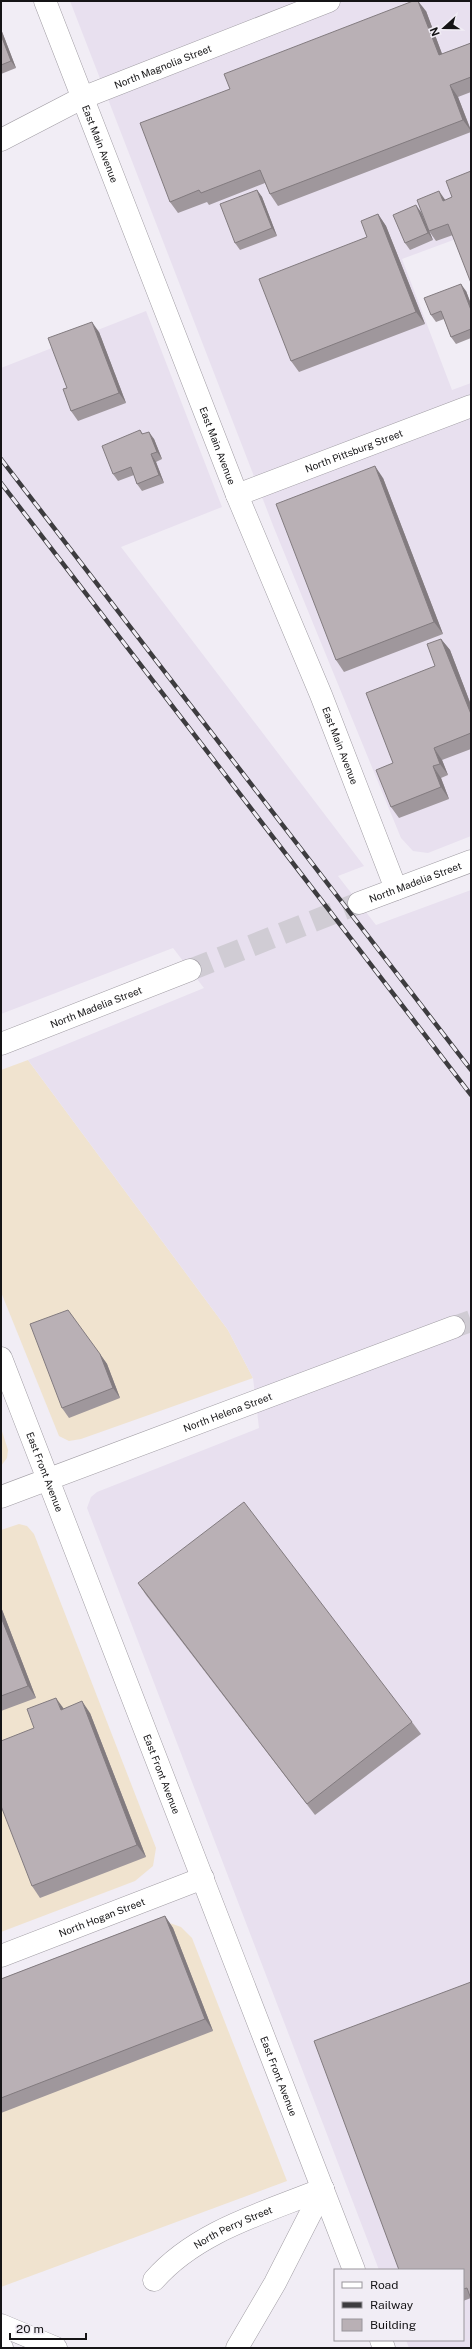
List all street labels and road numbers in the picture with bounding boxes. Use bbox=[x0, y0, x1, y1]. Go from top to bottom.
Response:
street label: North Magnolia Street bbox=[112, 42, 213, 91]
street label: East Main Avenue bbox=[80, 103, 121, 184]
street label: East Main Avenue bbox=[197, 405, 238, 486]
street label: North Pittsburg Street bbox=[303, 426, 405, 475]
street label: East Main Avenue bbox=[320, 705, 361, 786]
street label: North Madelia Street bbox=[367, 859, 463, 905]
street label: North Madelia Street bbox=[48, 983, 144, 1030]
street label: North Helena Street bbox=[182, 1390, 274, 1434]
street label: East Front Avenue bbox=[24, 1430, 66, 1514]
street label: East Front Avenue bbox=[141, 1732, 183, 1816]
street label: North Hogan Street bbox=[57, 1895, 147, 1939]
street label: East Front Avenue bbox=[258, 2034, 300, 2118]
street label: North Perry Street bbox=[191, 2203, 274, 2251]

